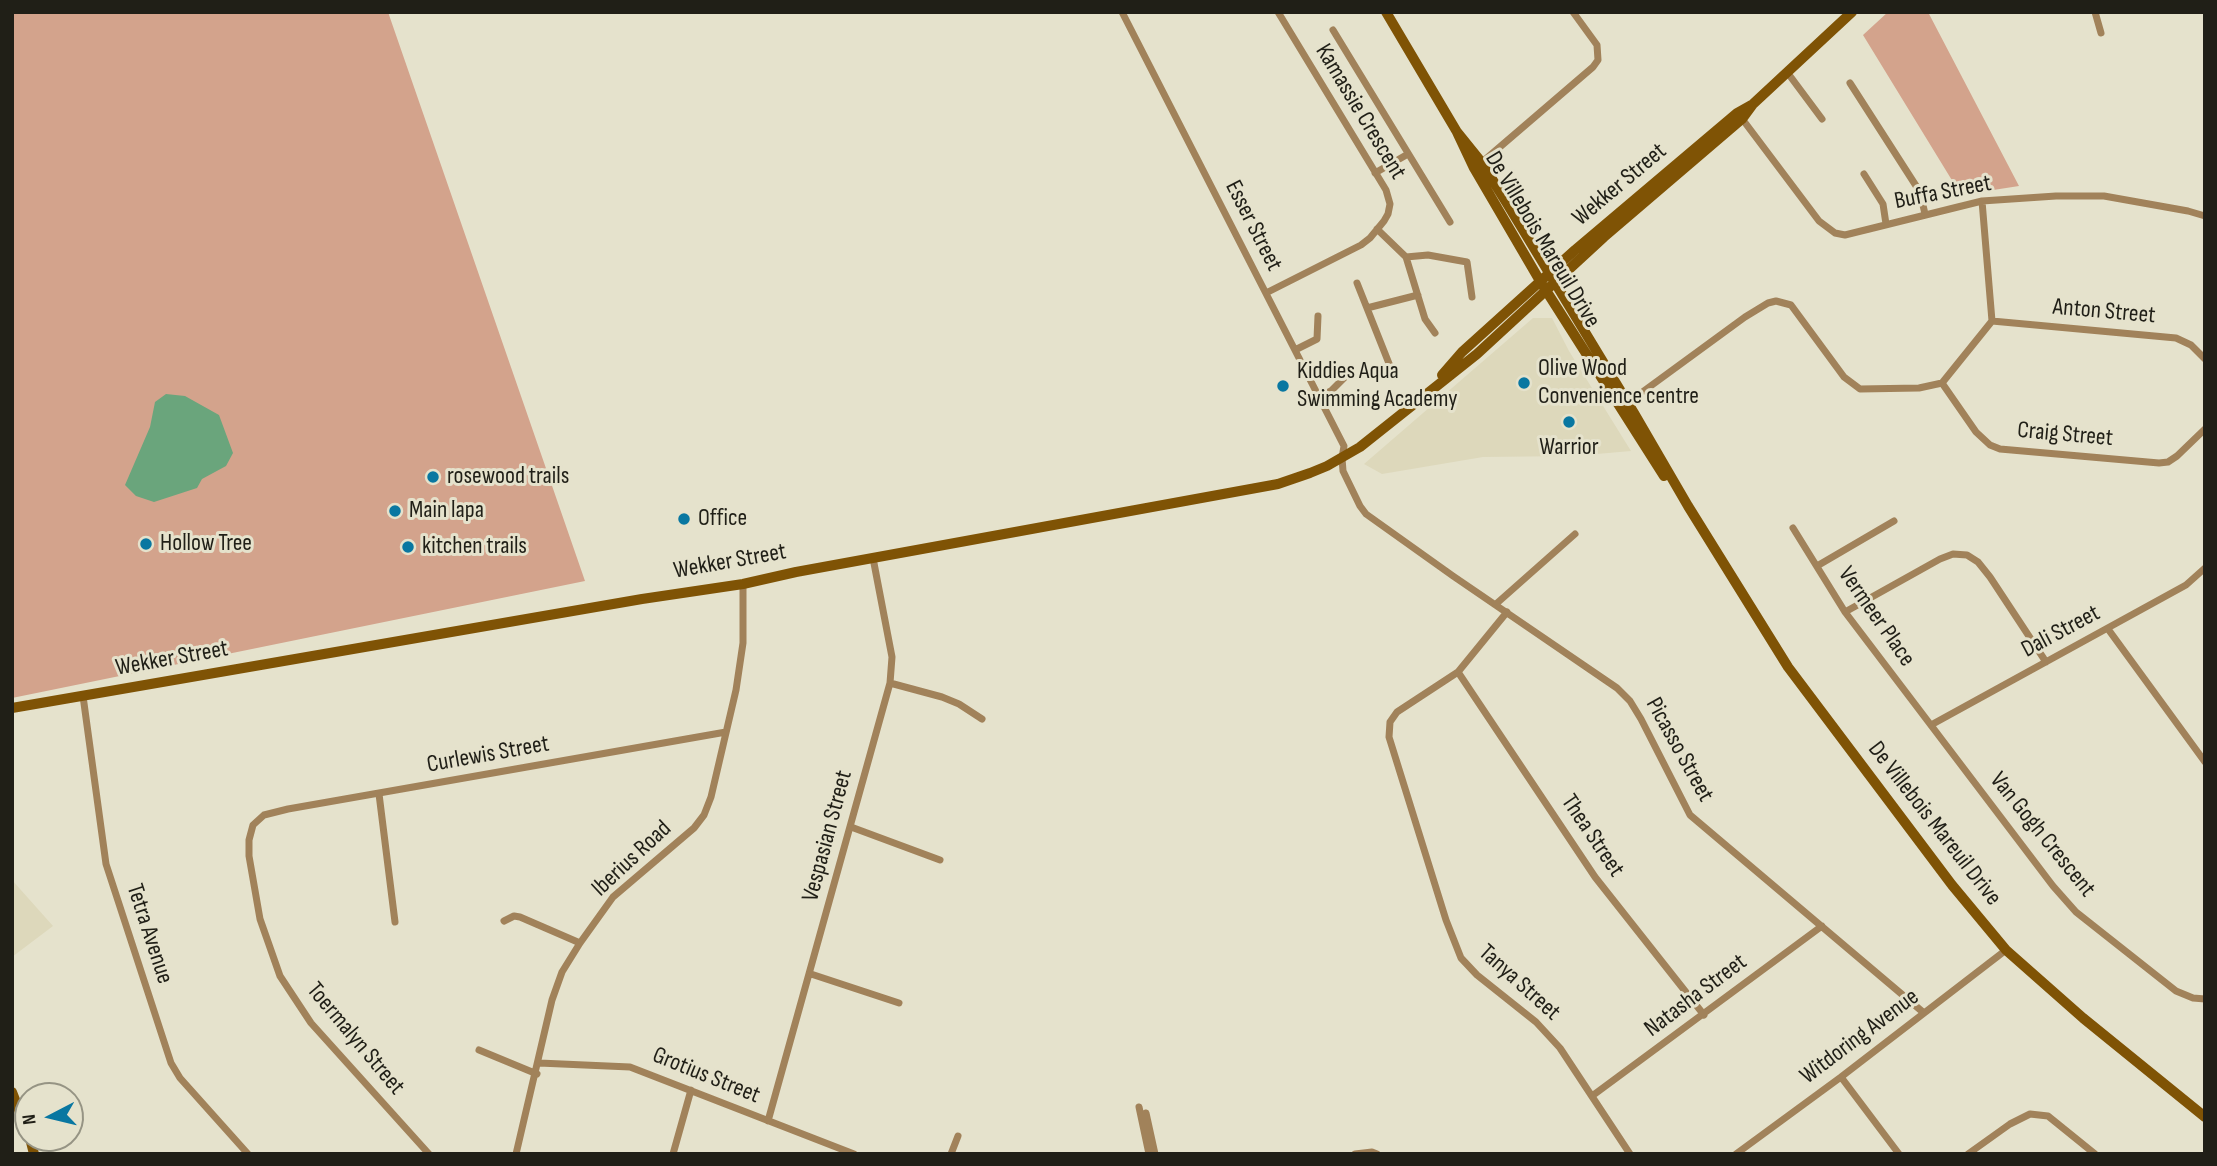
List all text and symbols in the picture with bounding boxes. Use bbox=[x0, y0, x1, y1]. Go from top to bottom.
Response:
street label: Kamassie Crescent bbox=[1308, 39, 1412, 185]
street label: Wekker Street bbox=[1567, 137, 1673, 233]
street label: De Villebois Mareuil Drive bbox=[1478, 147, 1606, 333]
street label: Buffa Street bbox=[1892, 170, 1994, 216]
street label: Esser Street bbox=[1218, 176, 1288, 276]
street label: Anton Street bbox=[2051, 293, 2157, 331]
place label: Olive Wood Convenience centre bbox=[1538, 355, 1699, 411]
place label: Kiddies Aqua Swimming Academy bbox=[1297, 358, 1458, 414]
marker: Olive Wood Convenience centre bbox=[1516, 375, 1532, 391]
marker: Kiddies Aqua Swimming Academy bbox=[1275, 378, 1291, 394]
marker: Warrior bbox=[1561, 414, 1577, 430]
street label: Craig Street bbox=[2016, 416, 2114, 454]
place label: Warrior bbox=[1539, 434, 1599, 462]
place label: rosewood trails bbox=[447, 463, 569, 491]
marker: rosewood trails bbox=[425, 469, 441, 485]
place label: Main lapa bbox=[409, 497, 484, 525]
marker: Main lapa bbox=[387, 503, 403, 519]
place label: Office bbox=[698, 505, 747, 533]
marker: Office bbox=[676, 511, 692, 527]
place label: Hollow Tree bbox=[160, 530, 252, 558]
place label: kitchen trails bbox=[422, 533, 527, 561]
marker: Hollow Tree bbox=[138, 536, 154, 552]
street label: Wekker Street bbox=[671, 538, 789, 586]
marker: kitchen trails bbox=[400, 539, 416, 555]
street label: Vermeer Place bbox=[1831, 562, 1921, 672]
street label: Dali Street bbox=[2017, 599, 2105, 665]
street label: Wekker Street bbox=[113, 635, 231, 683]
street label: Picasso Street bbox=[1639, 693, 1719, 807]
street label: Curlewis Street bbox=[425, 730, 551, 780]
street label: De Villebois Mareuil Drive bbox=[1861, 736, 2007, 912]
street label: Vespasian Street bbox=[797, 767, 859, 905]
street label: Van Gogh Crescent bbox=[1983, 767, 2101, 903]
street label: Thea Street bbox=[1554, 789, 1630, 883]
street label: Iberius Road bbox=[586, 815, 678, 903]
street label: Tetra Avenue bbox=[119, 880, 179, 988]
street label: Tanya Street bbox=[1472, 939, 1566, 1027]
street label: Natasha Street bbox=[1639, 948, 1753, 1044]
street label: Toermalyn Street bbox=[300, 977, 410, 1101]
street label: Witdoring Avenue bbox=[1795, 983, 1925, 1091]
street label: Grotius Street bbox=[648, 1041, 764, 1111]
north arrow bbox=[14, 1082, 84, 1152]
text: N bbox=[18, 1113, 42, 1126]

